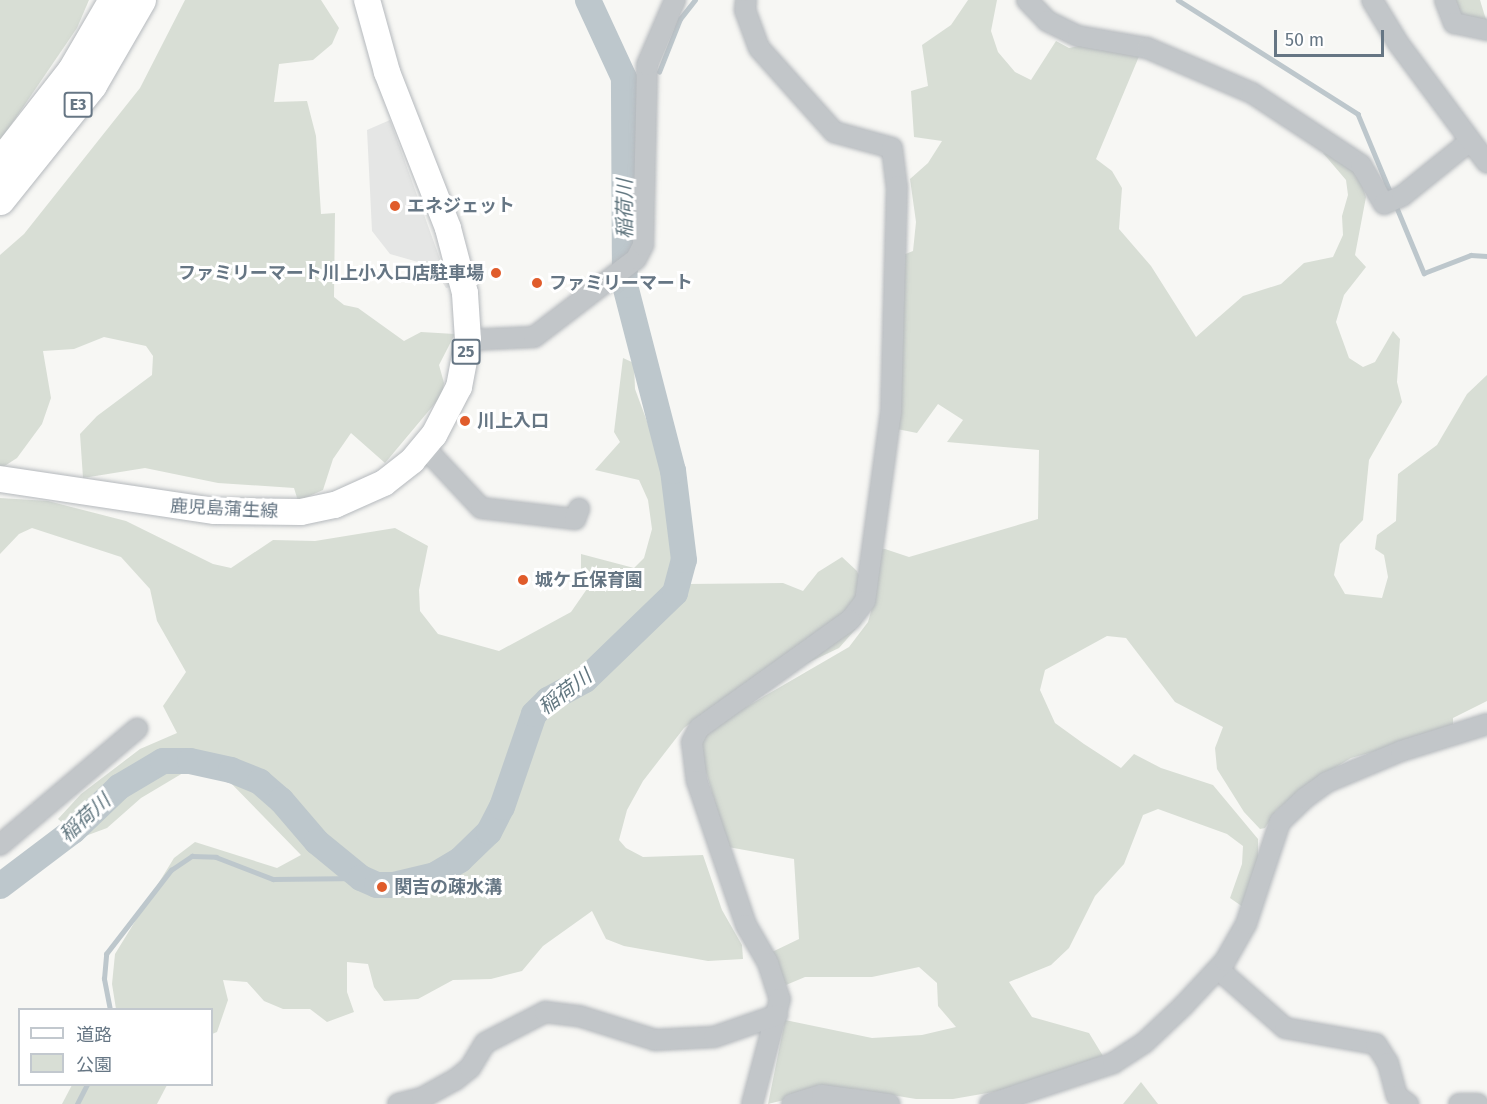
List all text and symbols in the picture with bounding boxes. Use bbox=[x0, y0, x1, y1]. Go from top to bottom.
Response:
scale bar bbox=[1277, 18, 1386, 56]
text: 50 m bbox=[1285, 29, 1324, 51]
road number: E3 bbox=[63, 92, 93, 118]
water label: 稲荷川 bbox=[613, 179, 637, 239]
place label: エネジェット bbox=[407, 195, 515, 217]
marker: エネジェット bbox=[388, 199, 402, 213]
place label: ファミリーマート川上小入口店駐車場 bbox=[178, 262, 484, 284]
marker: ファミリーマート川上小入口店駐車場 bbox=[489, 266, 503, 280]
place label: ファミリーマート bbox=[549, 272, 693, 294]
marker: ファミリーマート bbox=[530, 276, 544, 290]
road number: 25 bbox=[451, 339, 481, 365]
place label: 川上入口 bbox=[477, 410, 549, 432]
marker: 川上入口 bbox=[458, 414, 472, 428]
street label: 鹿児島蒲生線 bbox=[170, 495, 278, 523]
place label: 城ケ丘保育園 bbox=[535, 569, 643, 591]
marker: 城ケ丘保育園 bbox=[516, 573, 530, 587]
water label: 稲荷川 bbox=[534, 664, 596, 720]
water label: 稲荷川 bbox=[55, 789, 115, 847]
place label: 関吉の疎水溝 bbox=[394, 876, 502, 898]
marker: 関吉の疎水溝 bbox=[375, 880, 389, 894]
legend bbox=[18, 1008, 213, 1086]
text: 道路 bbox=[76, 1024, 112, 1046]
text: 公園 bbox=[76, 1054, 112, 1076]

